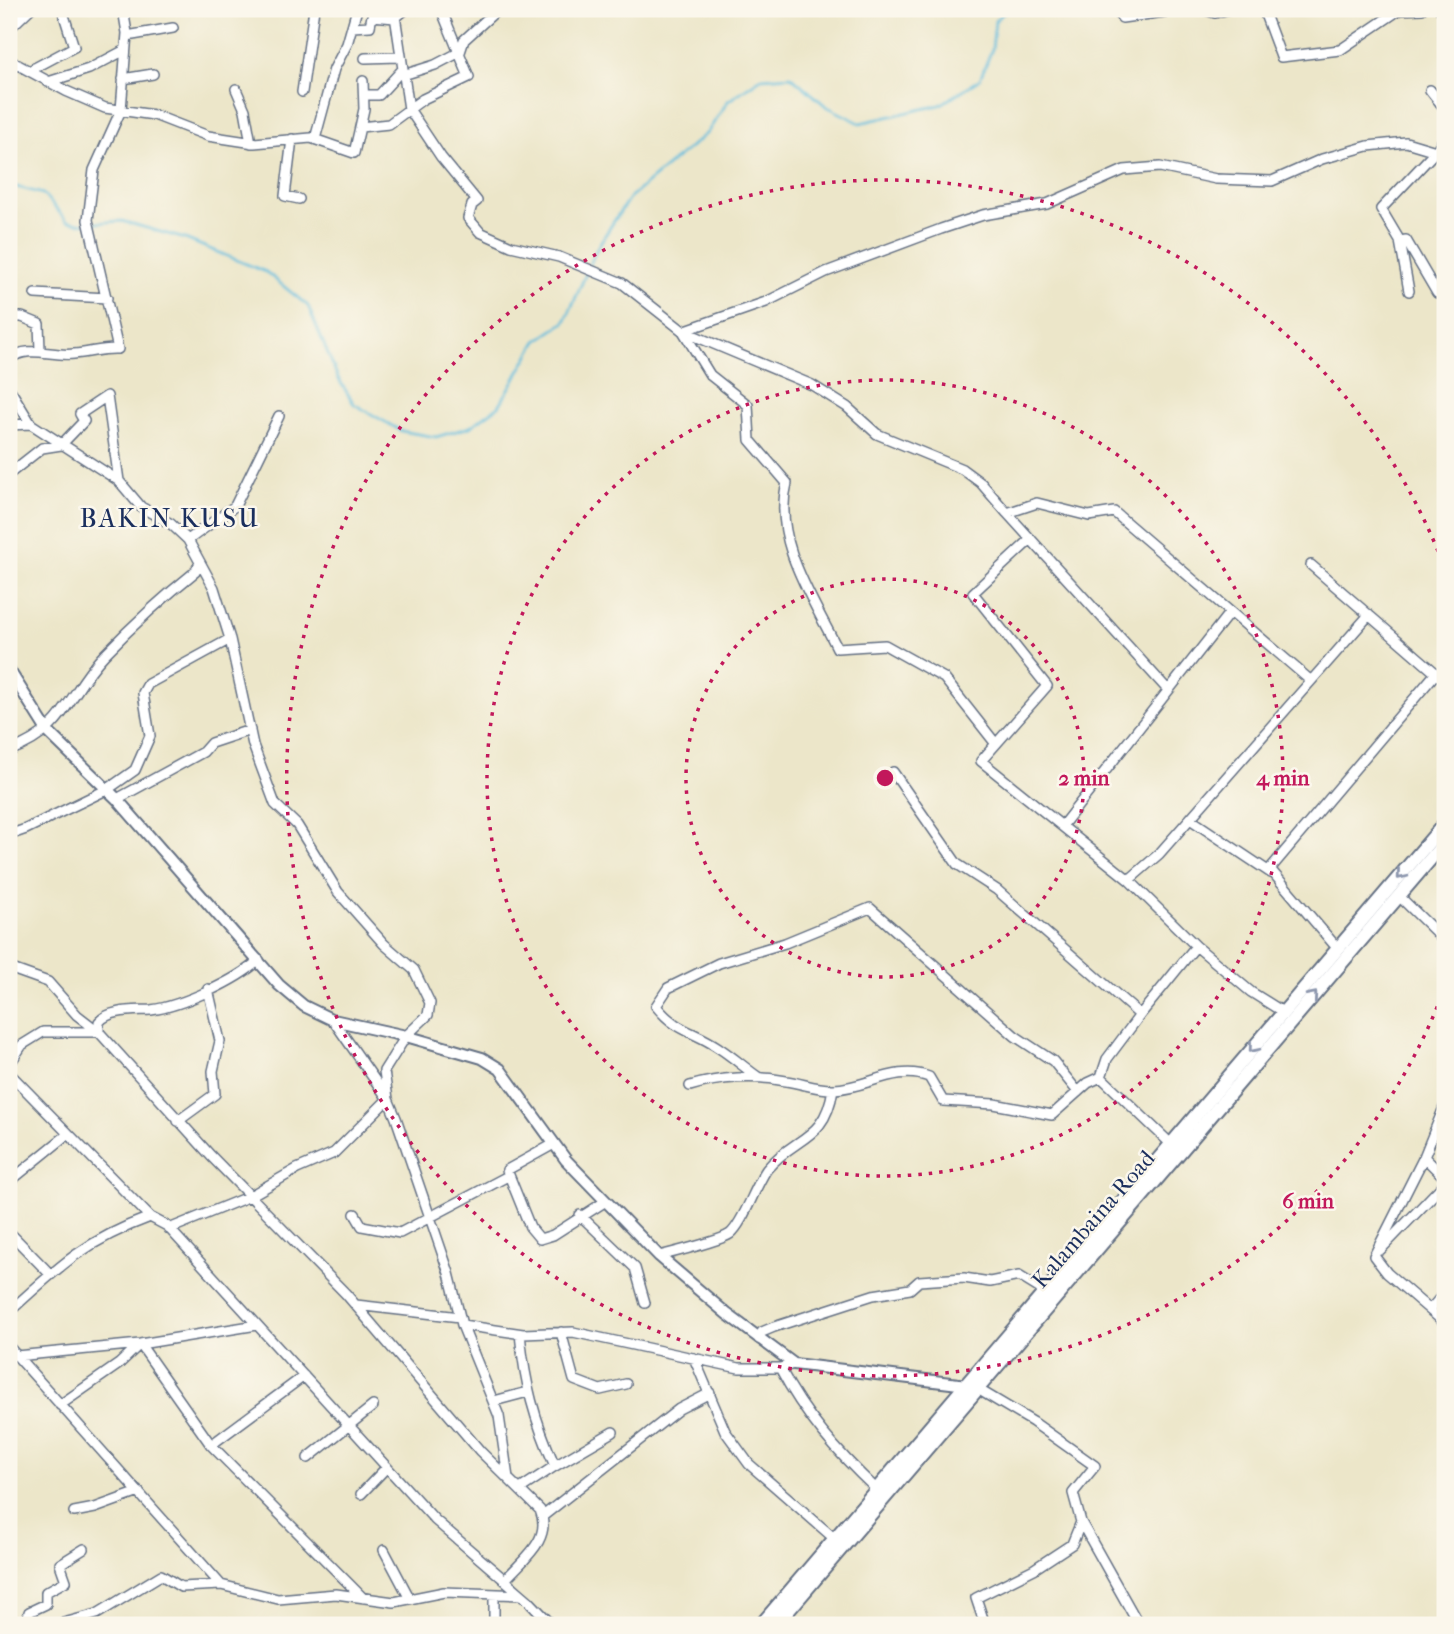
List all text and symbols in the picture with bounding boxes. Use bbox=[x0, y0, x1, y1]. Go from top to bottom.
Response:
district label: BAKIN KUSU bbox=[80, 503, 260, 534]
centre of rings bbox=[873, 766, 897, 790]
text: 2 min bbox=[1058, 766, 1110, 790]
text: 4 min bbox=[1256, 766, 1310, 791]
one-way arrow bbox=[1397, 867, 1409, 880]
one-way arrow bbox=[1305, 991, 1317, 1004]
one-way arrow bbox=[1249, 1040, 1261, 1053]
street label: Kalambaina Road bbox=[1026, 1145, 1161, 1294]
text: 6 min bbox=[1282, 1189, 1335, 1213]

